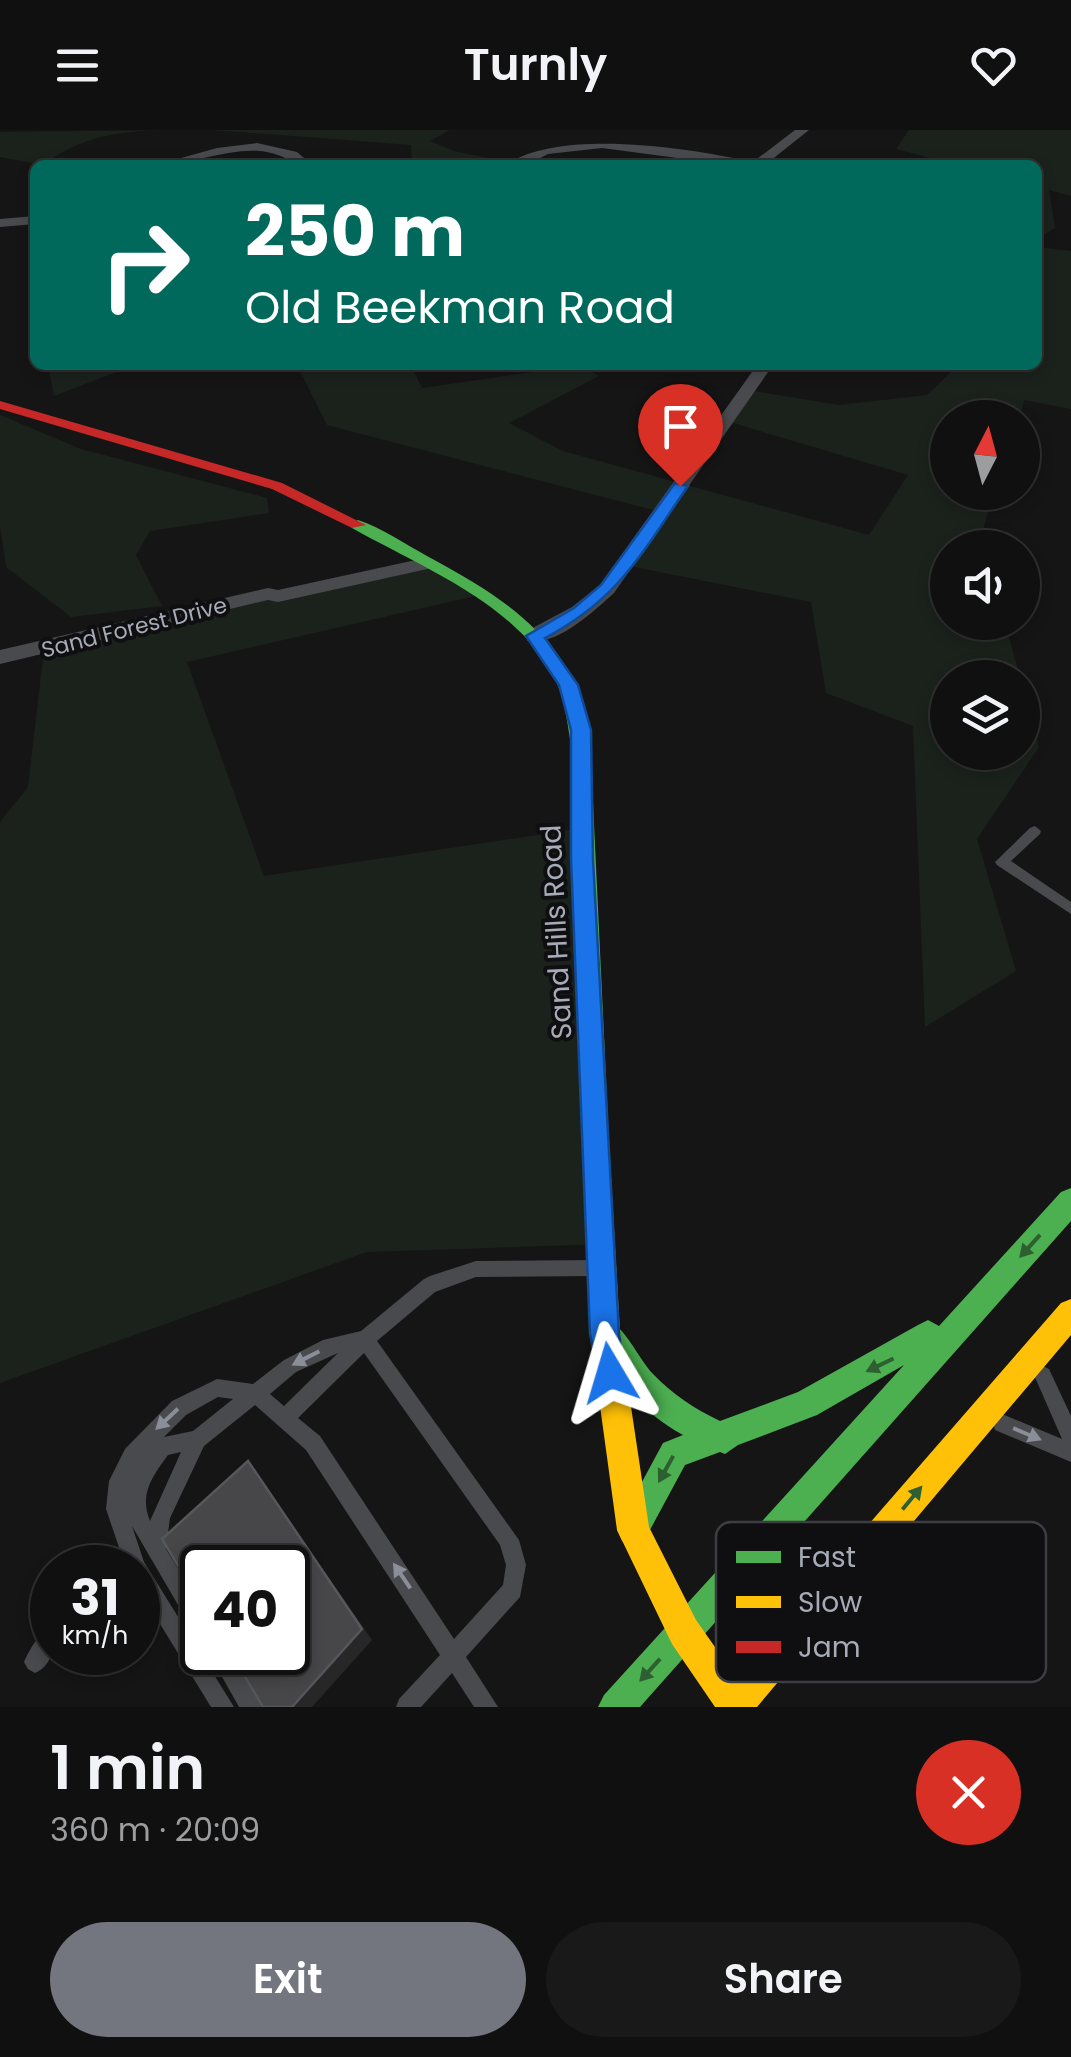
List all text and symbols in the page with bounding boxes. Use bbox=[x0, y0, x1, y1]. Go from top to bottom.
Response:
text: Turnly bbox=[464, 33, 607, 96]
icon: menu bbox=[50, 38, 105, 93]
icon: heart bbox=[966, 38, 1021, 93]
text: 250 m bbox=[245, 182, 465, 281]
icon: right bbox=[80, 200, 210, 330]
text: Old Beekman Road bbox=[245, 276, 675, 339]
pin bbox=[638, 384, 723, 487]
icon: arrive bbox=[653, 399, 708, 454]
north arrow bbox=[930, 400, 1040, 510]
map controls bbox=[930, 400, 1040, 770]
button: sound bbox=[930, 530, 1040, 640]
street label: Sand Forest Drive bbox=[38, 589, 230, 666]
button: layers bbox=[930, 660, 1040, 770]
street label: Sand Hills Road bbox=[531, 824, 582, 1040]
one-way arrow bbox=[1019, 1234, 1042, 1258]
position arrow bbox=[558, 1321, 662, 1425]
one-way arrow bbox=[292, 1349, 321, 1366]
one-way arrow bbox=[865, 1357, 894, 1374]
one-way arrow bbox=[156, 1407, 180, 1430]
one-way arrow bbox=[1012, 1426, 1042, 1442]
one-way arrow bbox=[657, 1455, 675, 1483]
one-way arrow bbox=[901, 1486, 923, 1511]
legend bbox=[716, 1522, 1046, 1682]
text: Fast bbox=[798, 1538, 856, 1577]
speed limit sign: 40 bbox=[180, 1545, 310, 1675]
text: 31 bbox=[70, 1562, 120, 1633]
one-way arrow bbox=[393, 1562, 412, 1589]
text: Slow bbox=[798, 1583, 862, 1622]
text: km/h bbox=[62, 1618, 128, 1653]
text: Jam bbox=[798, 1628, 861, 1667]
one-way arrow bbox=[639, 1658, 662, 1682]
text: 1 min bbox=[50, 1726, 205, 1810]
button: close bbox=[916, 1740, 1021, 1845]
text: 360 m · 20:09 bbox=[50, 1807, 260, 1852]
button: Exit bbox=[50, 1922, 526, 2037]
button: Share bbox=[546, 1922, 1021, 2037]

